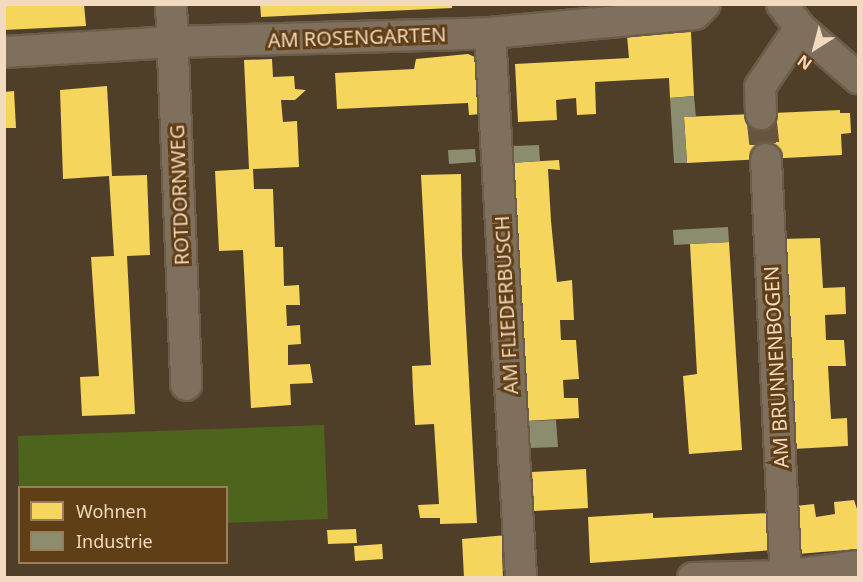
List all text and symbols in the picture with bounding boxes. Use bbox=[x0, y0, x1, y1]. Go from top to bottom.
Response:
north arrow bbox=[785, 18, 845, 78]
street label: AM ROSENGARTEN bbox=[267, 22, 447, 52]
text: N bbox=[793, 50, 816, 75]
street label: ROTDORNWEG bbox=[165, 124, 193, 266]
street label: AM FLIEDERBUSCH bbox=[489, 215, 523, 395]
street label: AM BRUNNENBOGEN bbox=[759, 265, 793, 469]
legend bbox=[18, 486, 228, 564]
text: Wohnen bbox=[76, 499, 147, 523]
text: Industrie bbox=[76, 529, 153, 553]

